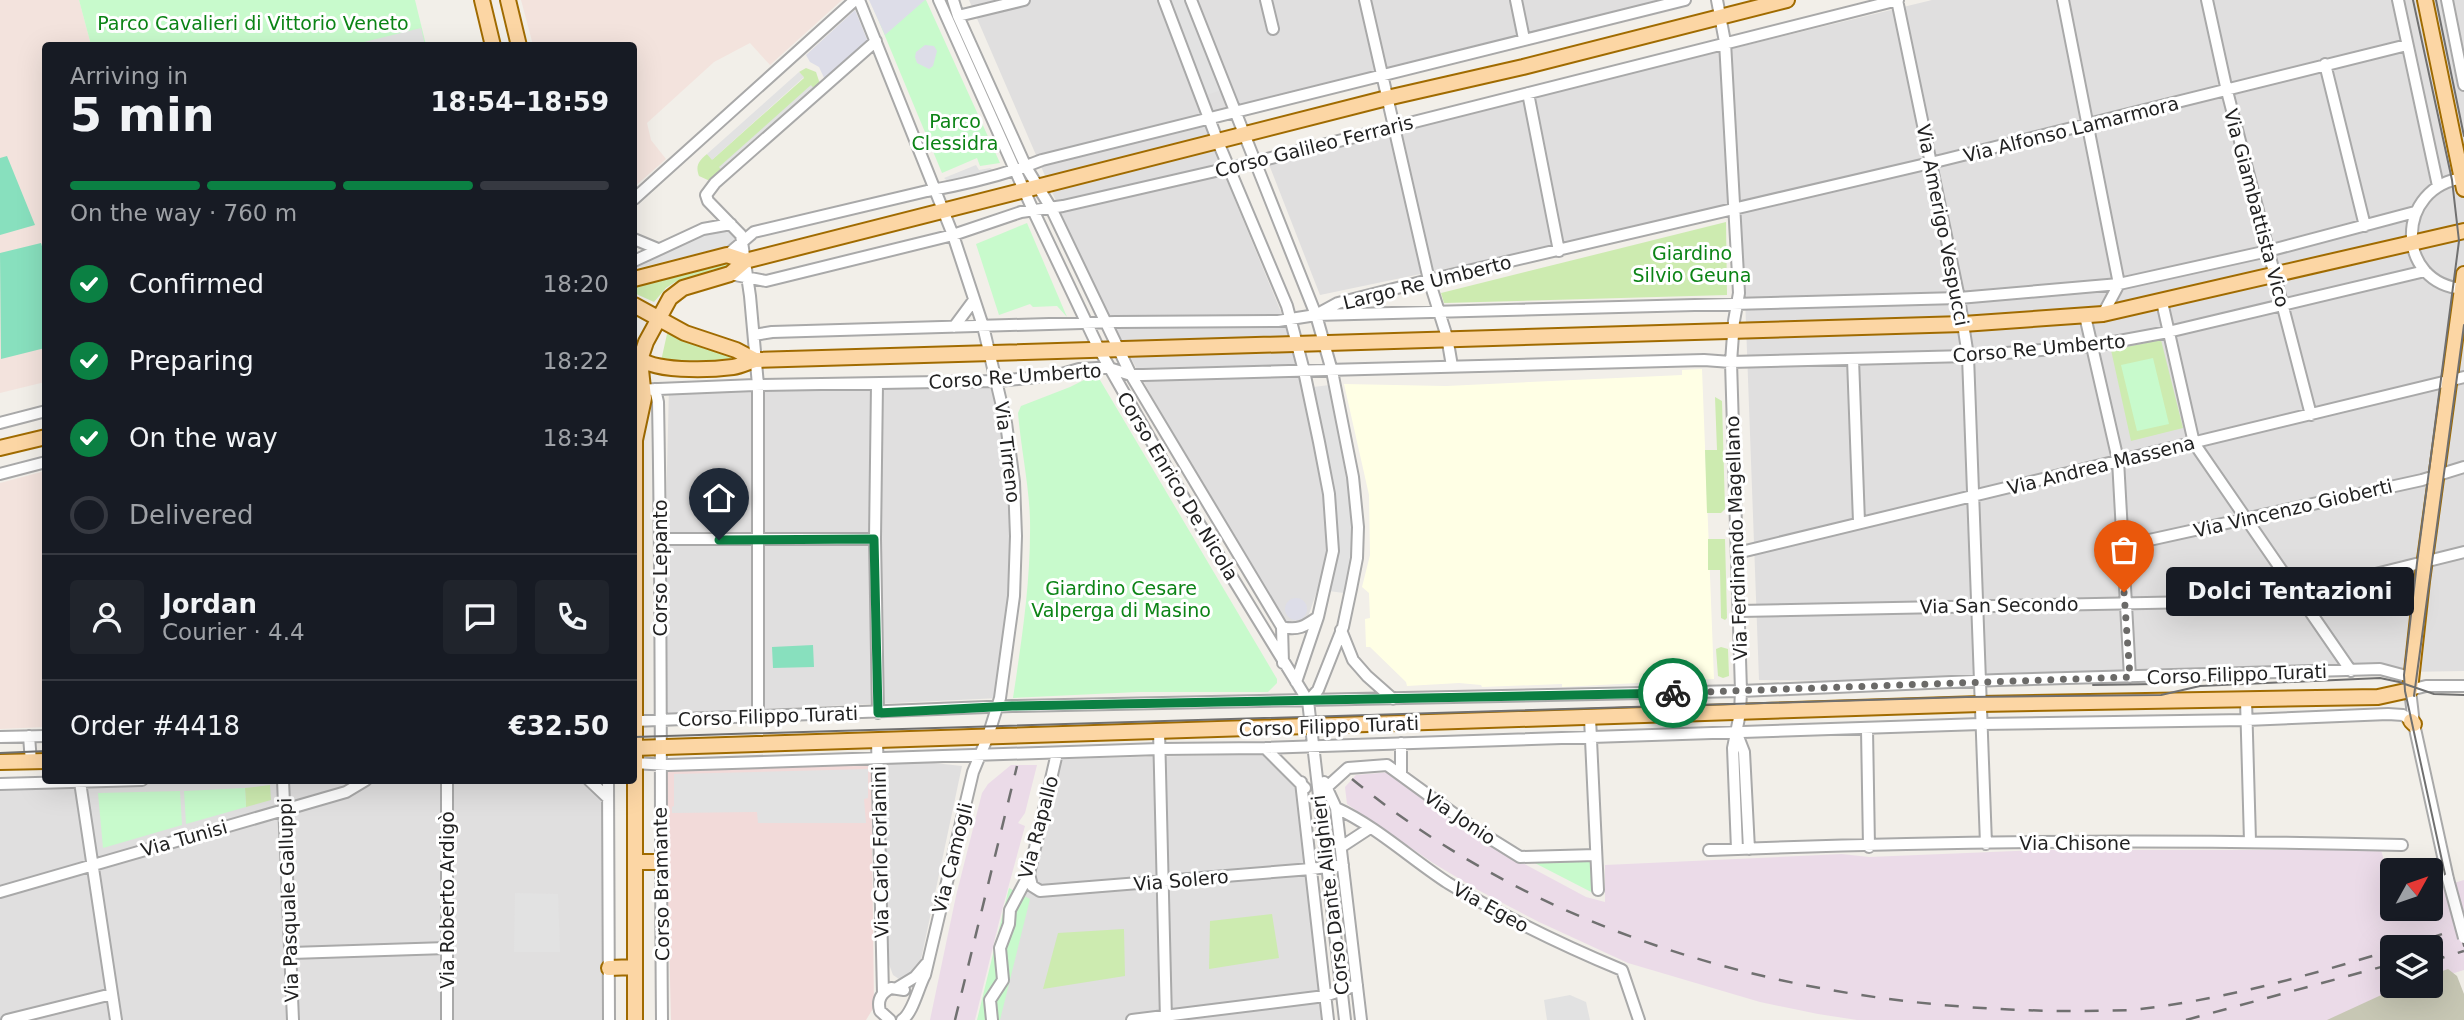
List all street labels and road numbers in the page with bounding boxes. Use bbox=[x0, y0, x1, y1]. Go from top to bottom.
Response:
street label: Via Alfonso Lamarmora bbox=[1961, 92, 2181, 166]
street label: Via Giambattista Vico bbox=[2220, 106, 2294, 310]
street label: Corso Galileo Ferraris bbox=[1213, 111, 1415, 181]
street label: Via Amerigo Vespucci bbox=[1913, 122, 1973, 328]
street label: Largo Re Umberto bbox=[1341, 250, 1513, 314]
street label: Corso Re Umberto bbox=[1952, 329, 2126, 367]
street label: Corso Re Umberto bbox=[928, 359, 1102, 393]
street label: Corso Enrico De Nicola bbox=[1113, 388, 1243, 584]
street label: Via Tirreno bbox=[991, 400, 1025, 504]
street label: Via Ferdinando Magellano bbox=[1721, 415, 1751, 661]
street label: Via Andrea Massena bbox=[2005, 431, 2197, 499]
street label: Via Vincenzo Gioberti bbox=[2192, 474, 2394, 542]
street label: Corso Lepanto bbox=[649, 499, 671, 637]
street label: Via San Secondo bbox=[1919, 593, 2079, 617]
street label: Corso Filippo Turati bbox=[2146, 660, 2328, 688]
street label: Corso Filippo Turati bbox=[677, 702, 859, 730]
street label: Corso Filippo Turati bbox=[1238, 712, 1420, 740]
street label: Via Carlo Forlanini bbox=[867, 766, 893, 938]
street label: Via Rapallo bbox=[1014, 773, 1062, 881]
street label: Via Jonio bbox=[1420, 785, 1500, 849]
street label: Corso Dante Alighieri bbox=[1307, 794, 1353, 996]
street label: Via Pasquale Galluppi bbox=[273, 797, 303, 1003]
street label: Via Camogli bbox=[928, 800, 976, 916]
street label: Corso Bramante bbox=[649, 807, 673, 961]
street label: Via Roberto Ardigò bbox=[436, 811, 458, 989]
street label: Via Tunisi bbox=[138, 815, 230, 861]
street label: Via Chisone bbox=[2019, 832, 2131, 854]
street label: Via Solero bbox=[1133, 865, 1229, 895]
street label: Via Egeo bbox=[1449, 877, 1533, 937]

